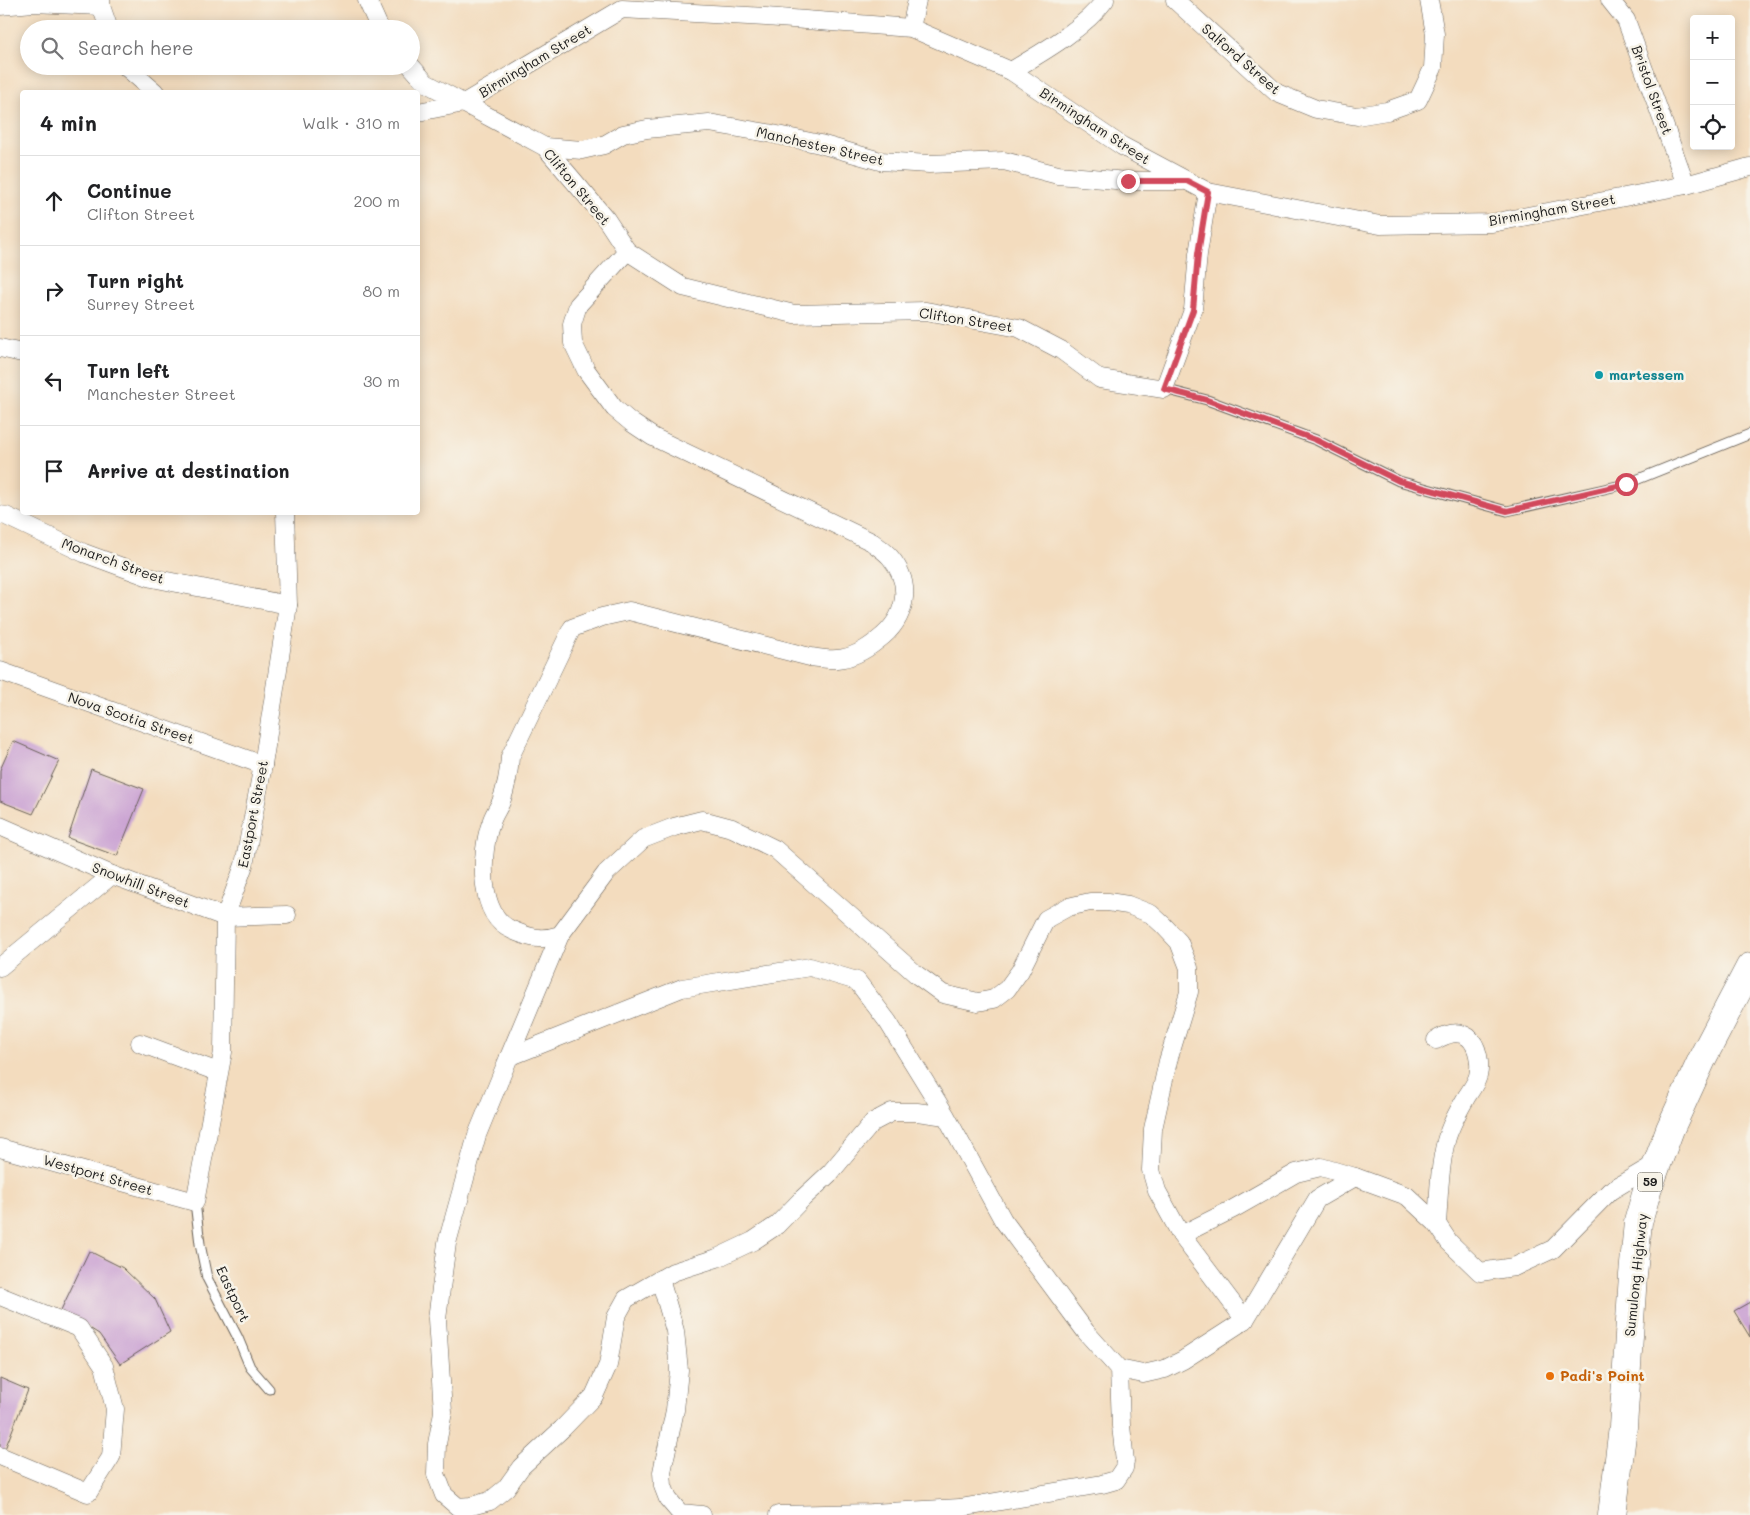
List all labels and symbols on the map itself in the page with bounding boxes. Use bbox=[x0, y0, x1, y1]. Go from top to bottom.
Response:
street label: Birmingham Street bbox=[475, 19, 595, 102]
street label: Salford Street bbox=[1198, 19, 1285, 98]
street label: Bristol Street bbox=[1627, 42, 1677, 137]
street label: Birmingham Street bbox=[1036, 83, 1154, 168]
street label: Manchester Street bbox=[755, 122, 886, 169]
street label: Clifton Street bbox=[540, 144, 615, 229]
route end bbox=[1117, 170, 1140, 193]
street label: Birmingham Street bbox=[1487, 189, 1617, 230]
street label: Clifton Street bbox=[918, 303, 1014, 336]
place label: martessem bbox=[1609, 365, 1684, 384]
marker: martessem bbox=[1593, 369, 1605, 381]
route start bbox=[1615, 473, 1638, 496]
street label: Monarch Street bbox=[59, 533, 167, 588]
street label: Nova Scotia Street bbox=[66, 687, 197, 748]
street label: Eastport Street bbox=[233, 759, 272, 869]
street label: Snowhill Street bbox=[90, 857, 193, 912]
street label: Westport Street bbox=[41, 1150, 155, 1199]
road number: 59 bbox=[1638, 1172, 1662, 1192]
street label: Sumulong Highway bbox=[1620, 1212, 1651, 1337]
street label: Eastport bbox=[212, 1263, 255, 1325]
place label: Padi's Point bbox=[1560, 1366, 1645, 1385]
marker: Padi's Point bbox=[1544, 1370, 1556, 1382]

